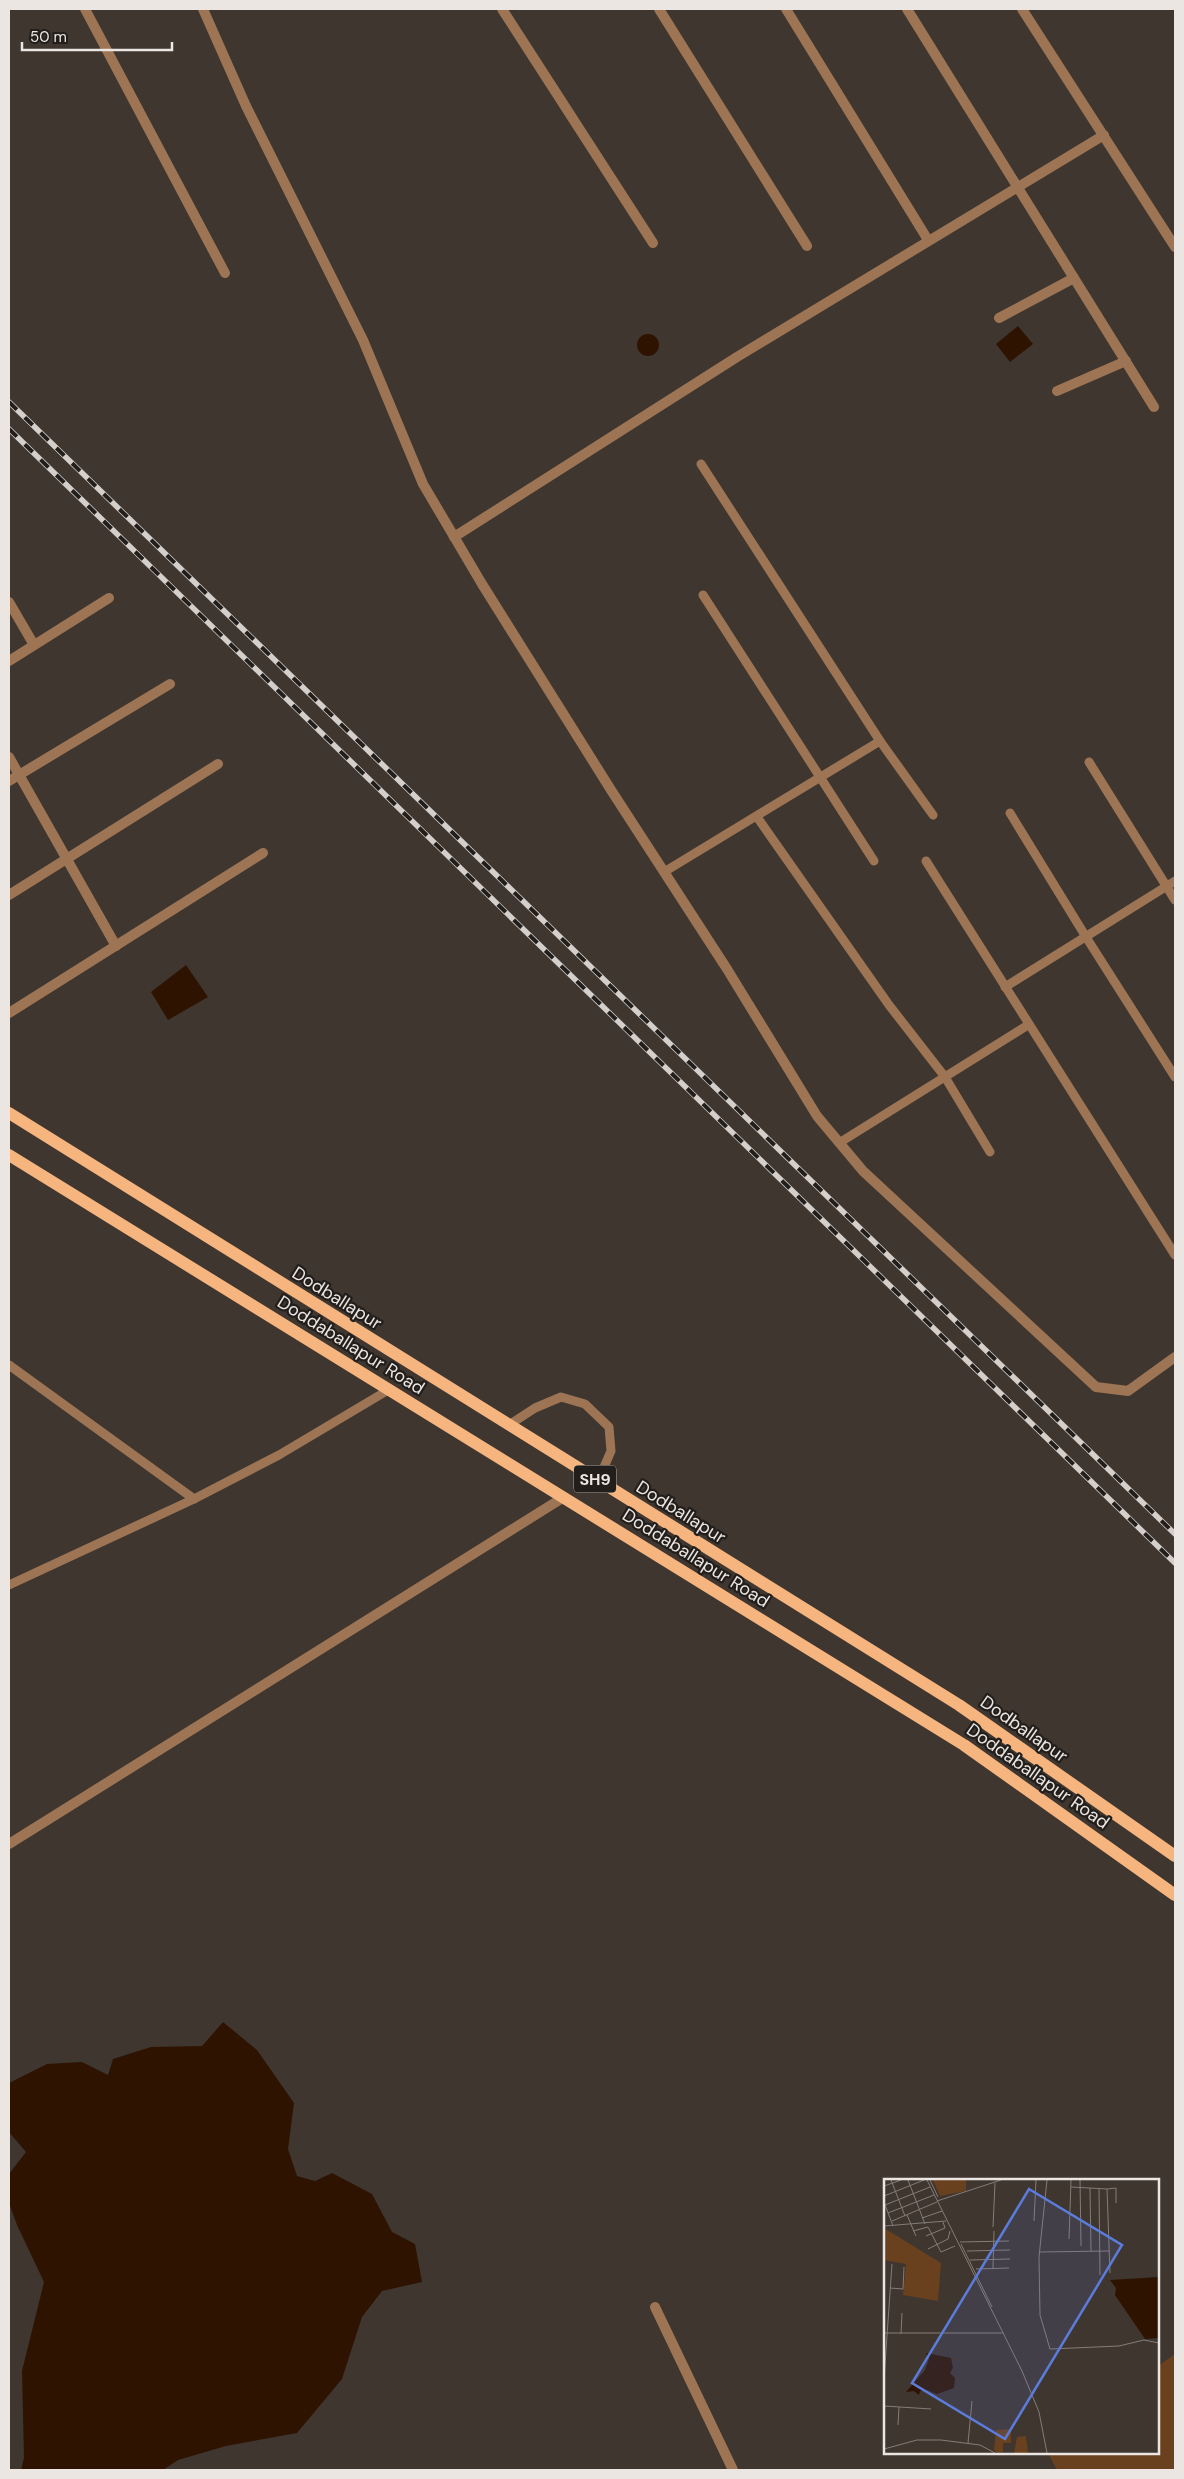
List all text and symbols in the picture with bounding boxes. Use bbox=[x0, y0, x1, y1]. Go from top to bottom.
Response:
scale bar bbox=[22, 20, 172, 52]
text: 50 m bbox=[30, 27, 67, 47]
street label: Dodballapur bbox=[288, 1261, 387, 1335]
street label: Doddaballapur Road bbox=[273, 1290, 429, 1400]
road number: SH9 bbox=[574, 1466, 616, 1492]
street label: Dodballapur bbox=[632, 1475, 731, 1549]
street label: Doddaballapur Road bbox=[618, 1503, 774, 1613]
street label: Dodballapur bbox=[976, 1690, 1073, 1768]
street label: Doddaballapur Road bbox=[962, 1718, 1114, 1834]
inset map bbox=[884, 2179, 1159, 2454]

